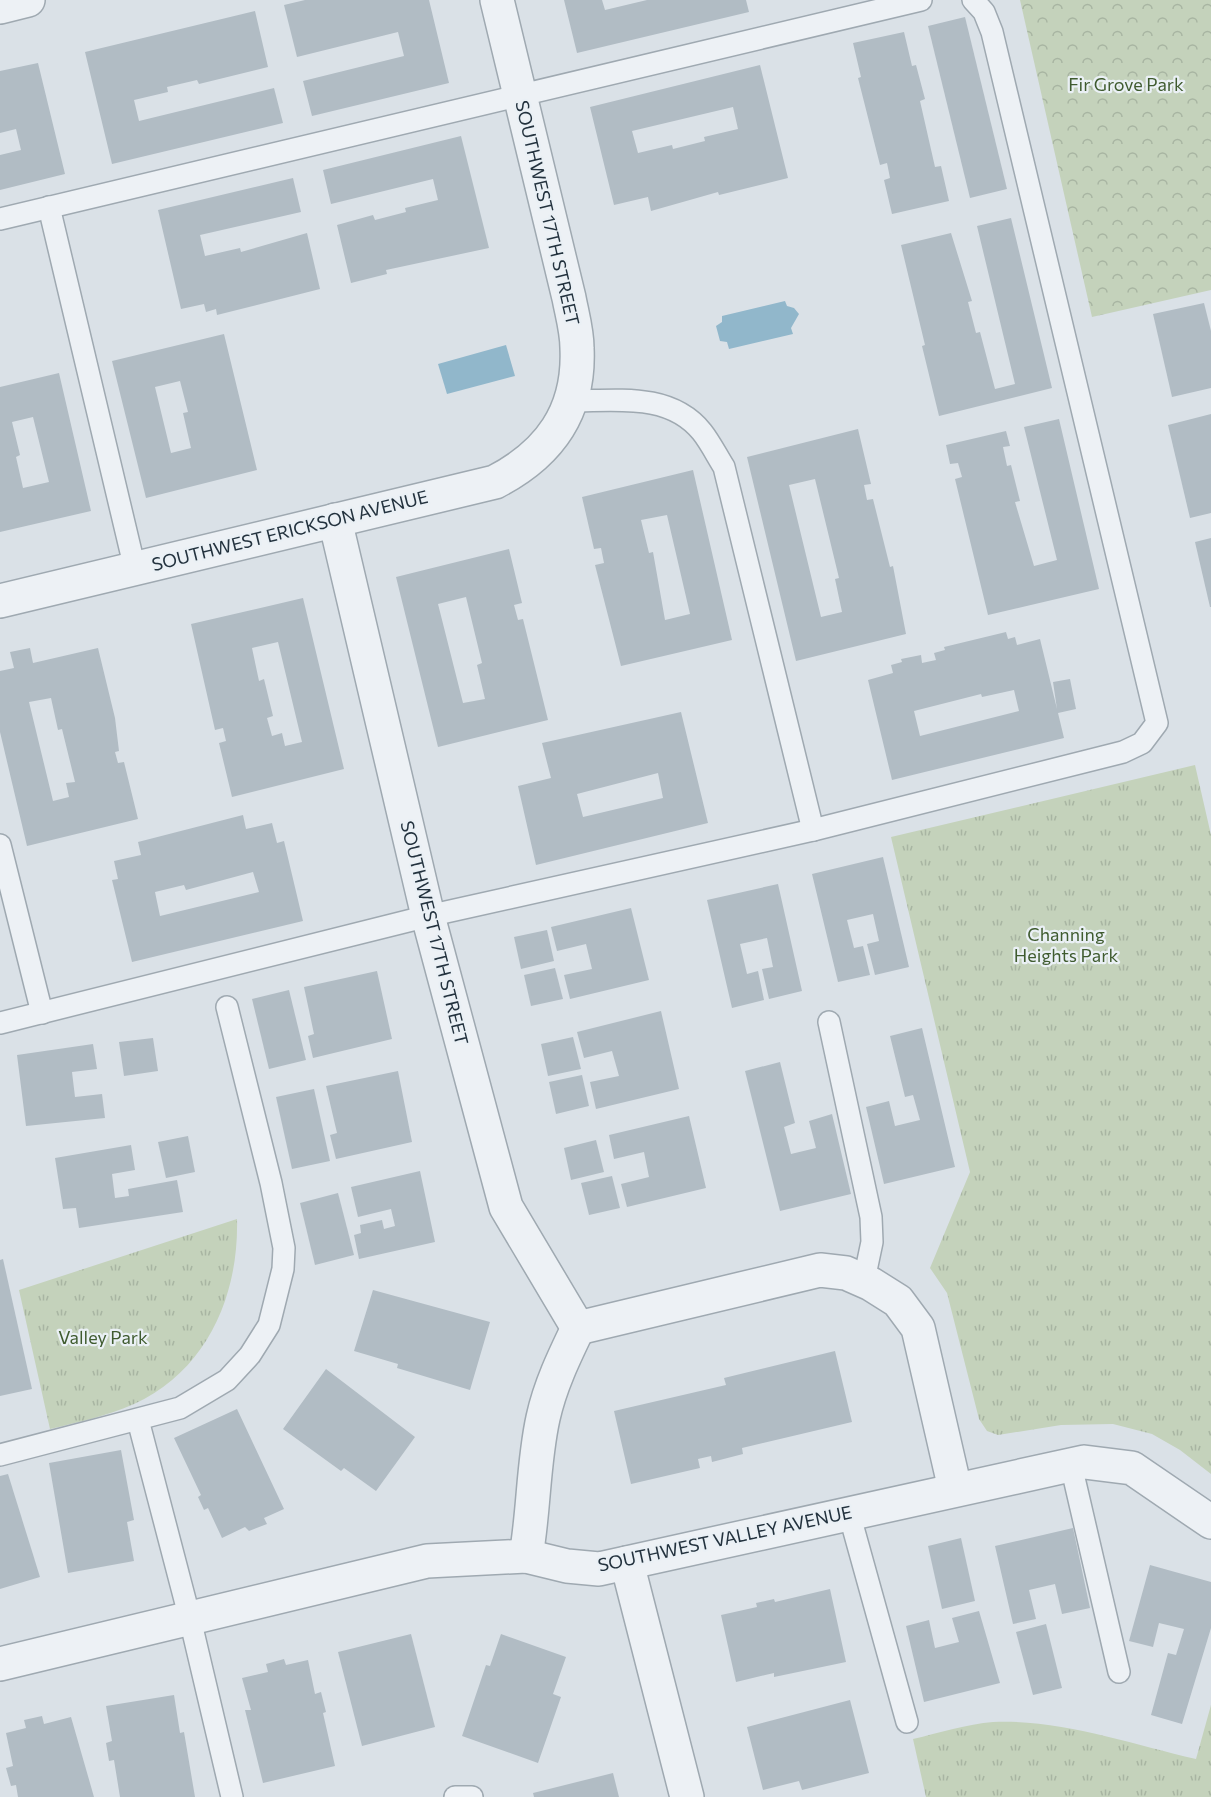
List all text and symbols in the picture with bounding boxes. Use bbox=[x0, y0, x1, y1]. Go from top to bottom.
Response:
park label: Fir Grove Park bbox=[1068, 73, 1184, 95]
street label: SOUTHWEST 17TH STREET bbox=[511, 98, 585, 327]
street label: SOUTHWEST ERICKSON AVENUE bbox=[149, 485, 430, 575]
street label: SOUTHWEST 17TH STREET bbox=[396, 818, 474, 1047]
park label: Channing Heights Park bbox=[1014, 923, 1118, 966]
park label: Valley Park bbox=[58, 1326, 148, 1348]
street label: SOUTHWEST VALLEY AVENUE bbox=[596, 1500, 854, 1576]

